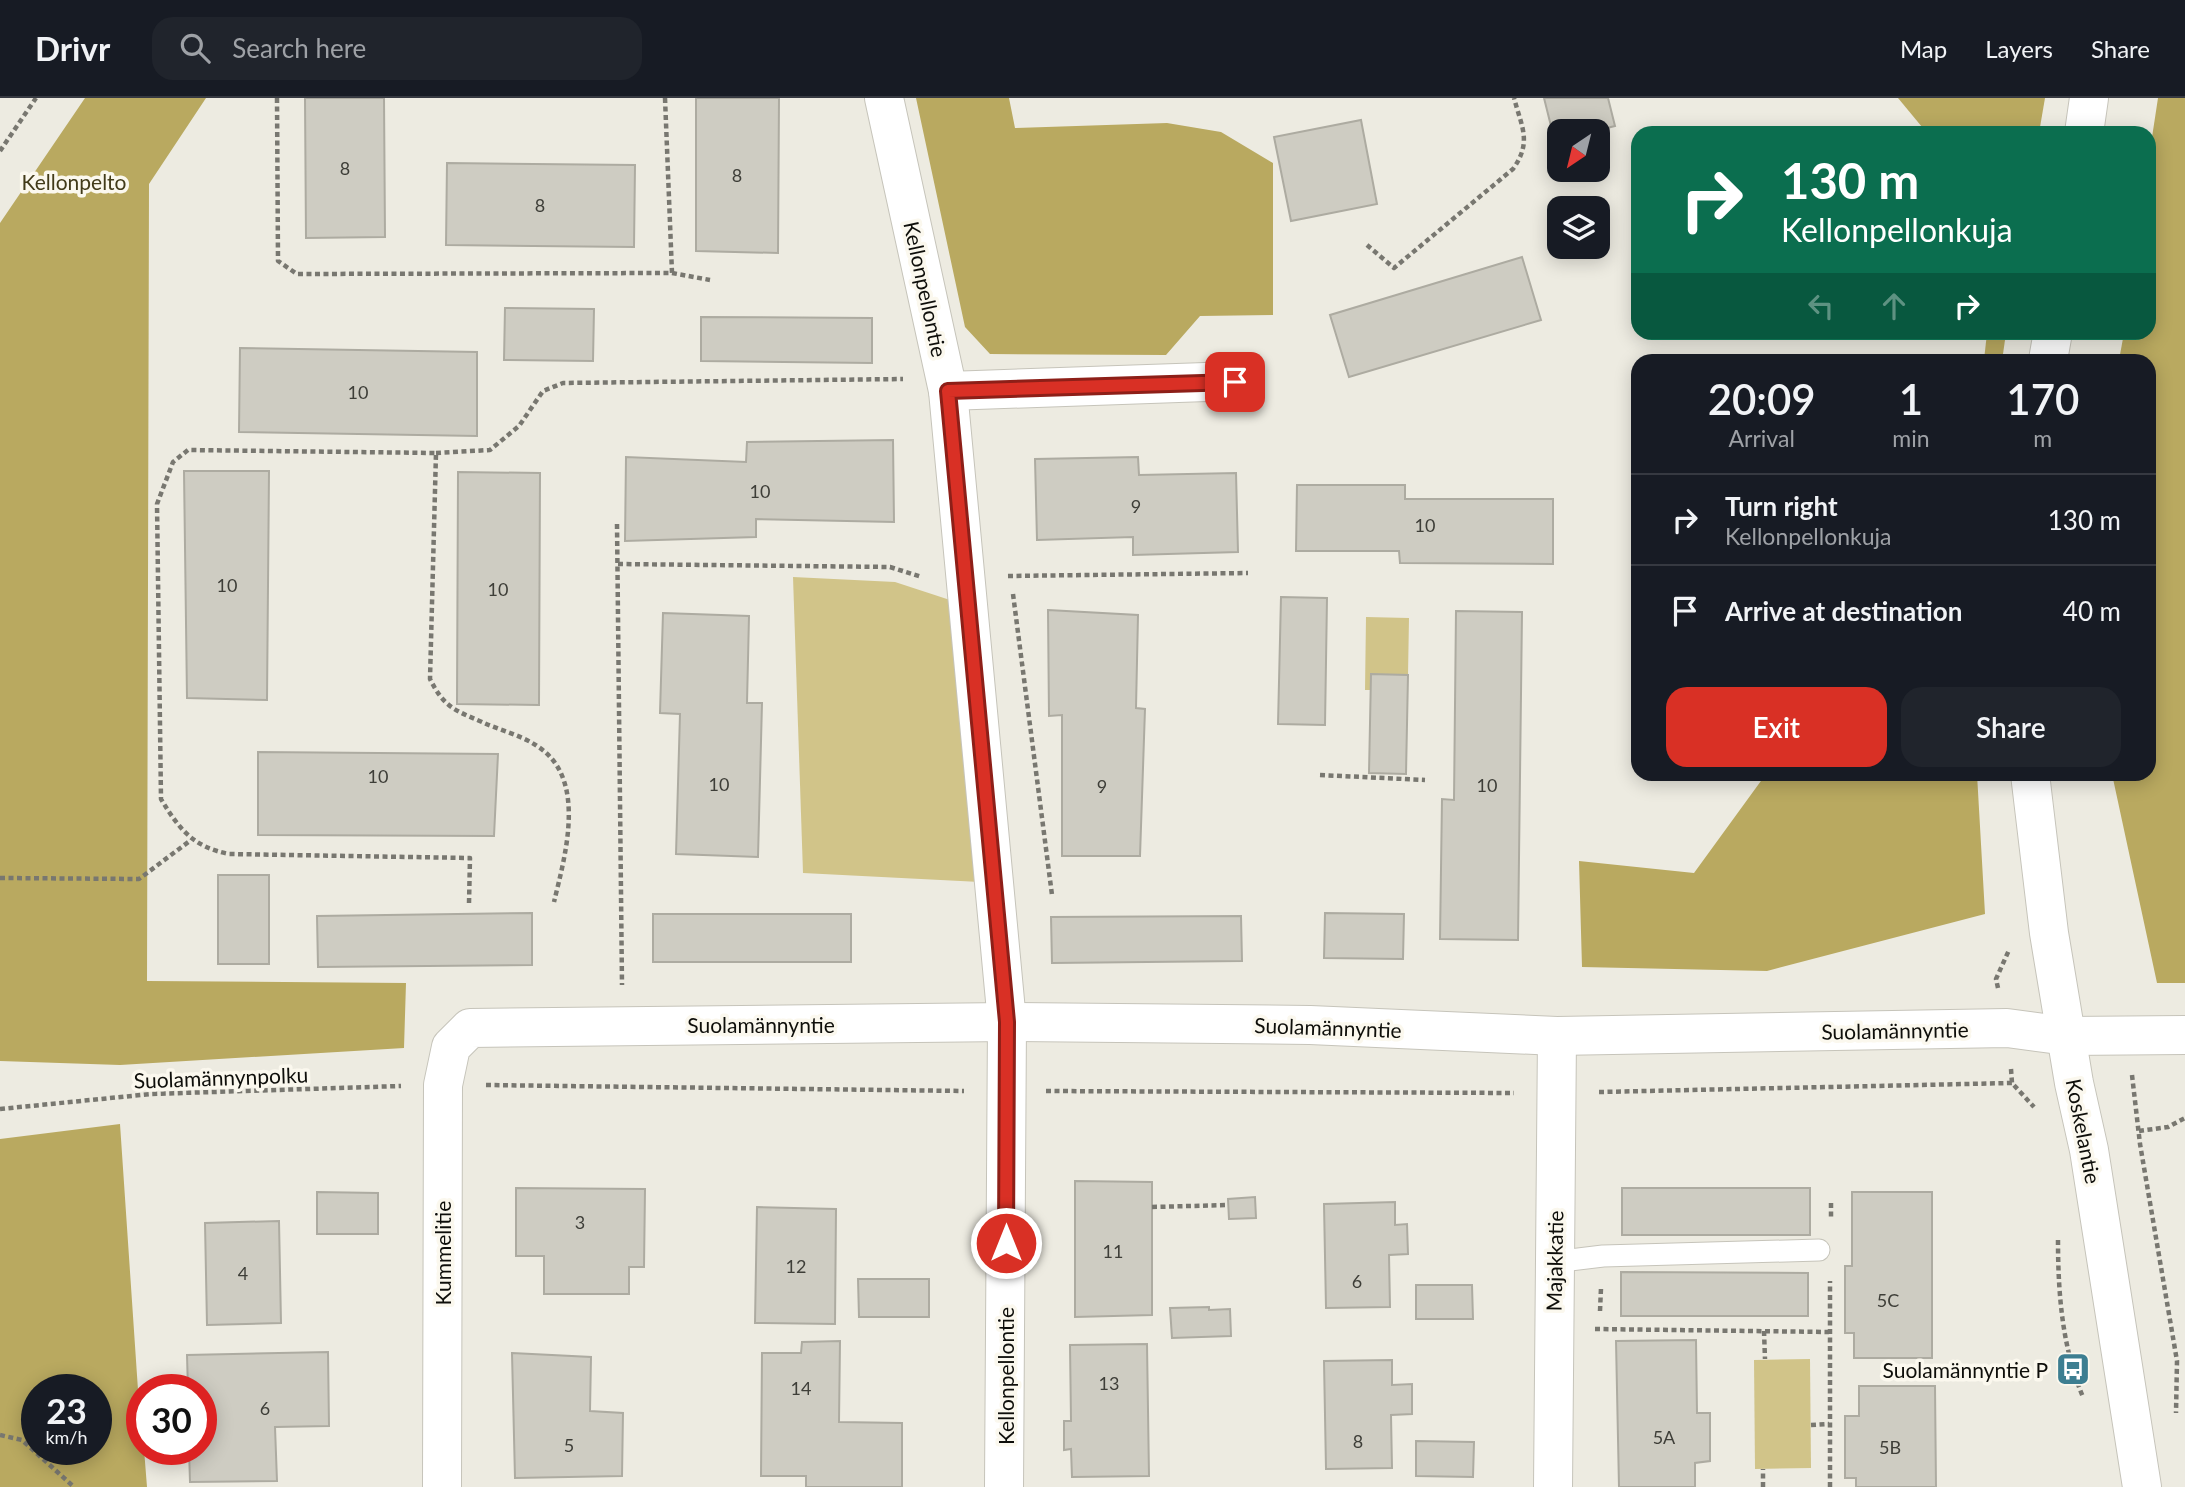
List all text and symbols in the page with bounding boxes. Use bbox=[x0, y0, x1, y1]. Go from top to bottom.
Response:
search box bbox=[152, 17, 642, 80]
text: Drivr bbox=[35, 28, 110, 68]
icon: search bbox=[176, 29, 214, 67]
text: Search here bbox=[232, 32, 366, 64]
text: Map bbox=[1900, 34, 1947, 63]
text: Layers bbox=[1985, 34, 2053, 63]
text: Share bbox=[2091, 34, 2150, 63]
north arrow bbox=[1547, 119, 1610, 182]
map controls bbox=[1547, 119, 1610, 259]
text: 130 m bbox=[1781, 151, 1919, 209]
icon: right bbox=[1666, 154, 1757, 245]
house number: 8 bbox=[340, 157, 350, 179]
house number: 8 bbox=[732, 164, 742, 186]
park label: Kellonpelto bbox=[22, 169, 127, 194]
house number: 8 bbox=[535, 194, 545, 216]
button: layers bbox=[1547, 196, 1610, 259]
text: Kellonpellonkuja bbox=[1781, 210, 2013, 249]
street label: Kellonpellontie bbox=[899, 219, 953, 359]
icon: left bbox=[1802, 287, 1840, 325]
icon: ahead bbox=[1875, 287, 1913, 325]
icon: right bbox=[1948, 287, 1986, 325]
pin bbox=[1205, 352, 1265, 412]
icon: arrive bbox=[1216, 363, 1254, 401]
text: 20:09 bbox=[1708, 374, 1816, 424]
text: 1 bbox=[1899, 374, 1923, 424]
text: 170 bbox=[2006, 374, 2079, 424]
house number: 10 bbox=[348, 381, 368, 403]
text: Arrival bbox=[1729, 424, 1795, 452]
text: min bbox=[1892, 424, 1930, 452]
text: m bbox=[2033, 424, 2052, 452]
house number: 10 bbox=[750, 480, 770, 502]
text: Turn right bbox=[1725, 490, 1838, 522]
house number: 9 bbox=[1131, 495, 1141, 517]
icon: right bbox=[1666, 501, 1704, 539]
text: 130 m bbox=[2048, 504, 2121, 536]
house number: 10 bbox=[1415, 514, 1435, 536]
text: Kellonpellonkuja bbox=[1725, 522, 1891, 550]
house number: 10 bbox=[217, 574, 237, 596]
house number: 10 bbox=[488, 578, 508, 600]
icon: arrive bbox=[1666, 592, 1704, 630]
text: Arrive at destination bbox=[1725, 595, 1962, 627]
text: 40 m bbox=[2063, 595, 2121, 627]
button: Exit bbox=[1666, 687, 1887, 767]
button: Share bbox=[1901, 687, 2121, 767]
house number: 10 bbox=[368, 765, 388, 787]
house number: 10 bbox=[709, 773, 729, 795]
house number: 10 bbox=[1477, 774, 1497, 796]
house number: 9 bbox=[1097, 775, 1107, 797]
street label: Suolamännyntie bbox=[687, 1012, 835, 1037]
street label: Suolamännyntie bbox=[1254, 1012, 1402, 1042]
street label: Suolamännyntie bbox=[1821, 1016, 1969, 1044]
street label: Suolamännynpolku bbox=[133, 1061, 309, 1093]
street label: Koskelantie bbox=[2062, 1076, 2106, 1186]
street label: Kummelitie bbox=[430, 1201, 455, 1305]
position arrow bbox=[969, 1206, 1043, 1280]
street label: Majakkatie bbox=[1541, 1210, 1567, 1312]
house number: 3 bbox=[575, 1211, 585, 1233]
house number: 11 bbox=[1103, 1240, 1123, 1262]
house number: 12 bbox=[786, 1255, 806, 1277]
house number: 4 bbox=[238, 1262, 248, 1284]
house number: 6 bbox=[1352, 1270, 1362, 1292]
house number: 5C bbox=[1877, 1289, 1899, 1311]
street label: Kellonpellontie bbox=[993, 1307, 1018, 1445]
bus stop icon: Suolamännyntie P bbox=[2054, 1350, 2092, 1388]
place label: Suolamännyntie P bbox=[1883, 1357, 2048, 1382]
house number: 13 bbox=[1099, 1372, 1119, 1394]
speed limit sign: 30 bbox=[126, 1374, 217, 1465]
house number: 14 bbox=[791, 1377, 811, 1399]
text: 23 bbox=[46, 1389, 87, 1431]
house number: 6 bbox=[260, 1397, 270, 1419]
text: km/h bbox=[45, 1426, 88, 1448]
house number: 5A bbox=[1653, 1426, 1676, 1448]
house number: 8 bbox=[1353, 1430, 1363, 1452]
house number: 5 bbox=[564, 1434, 574, 1456]
house number: 5B bbox=[1879, 1436, 1901, 1458]

